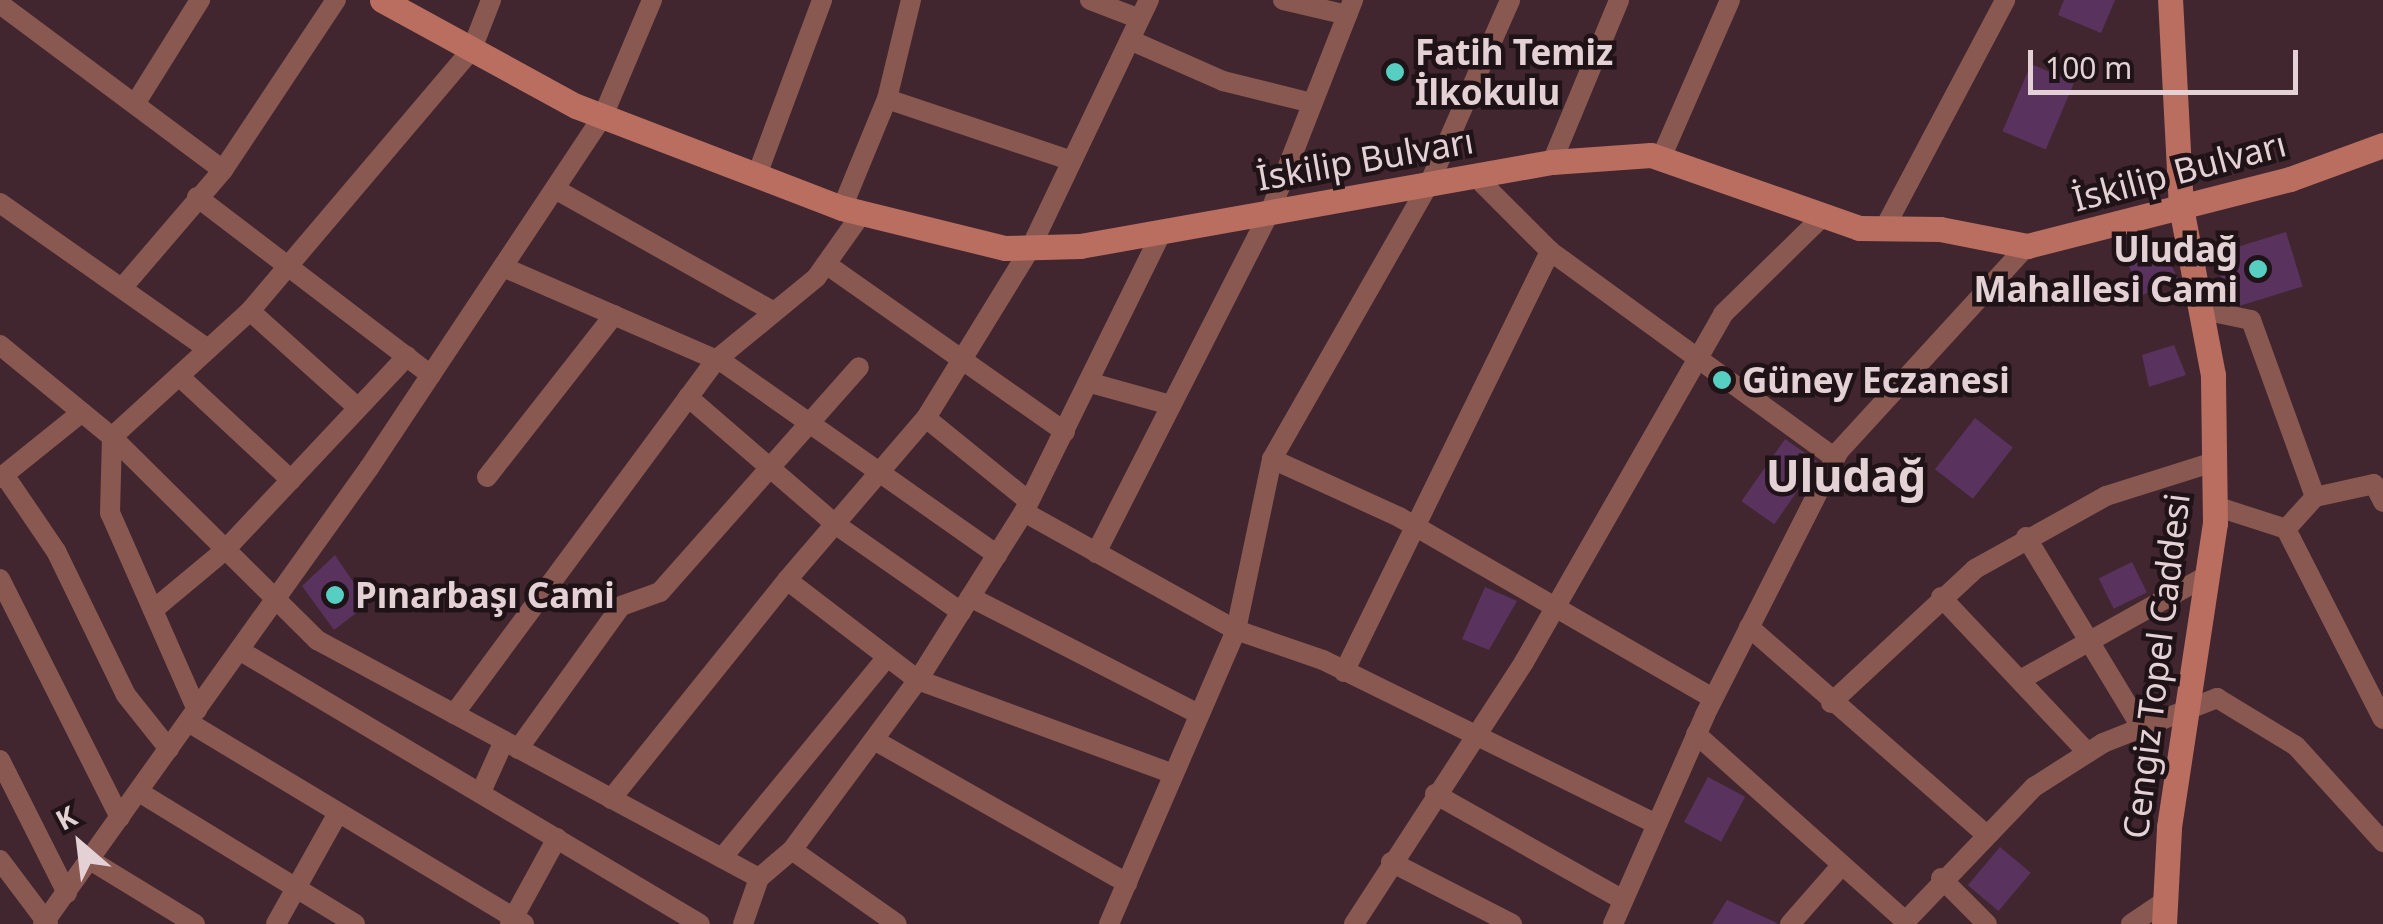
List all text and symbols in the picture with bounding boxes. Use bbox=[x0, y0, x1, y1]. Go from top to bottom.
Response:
scale bar bbox=[2033, 30, 2303, 92]
place label: Fatih Temiz İlkokulu bbox=[1415, 31, 1613, 113]
text: 100 m bbox=[2045, 47, 2132, 88]
marker: Fatih Temiz İlkokulu bbox=[1384, 61, 1406, 83]
street label: İskilip Bulvarı bbox=[1253, 119, 1477, 199]
street label: İskilip Bulvarı bbox=[2068, 122, 2290, 220]
place label: Uludağ Mahallesi Cami bbox=[1973, 228, 2238, 310]
marker: Uludağ Mahallesi Cami bbox=[2247, 258, 2269, 280]
place label: Güney Eczanesi bbox=[1742, 359, 2010, 401]
marker: Güney Eczanesi bbox=[1711, 369, 1733, 391]
district label: Uludağ bbox=[1766, 448, 1926, 502]
street label: Cengiz Topel Caddesi bbox=[2114, 491, 2198, 841]
place label: Pınarbaşı Cami bbox=[355, 574, 615, 616]
marker: Pınarbaşı Cami bbox=[324, 584, 346, 606]
north arrow bbox=[30, 794, 130, 894]
text: K bbox=[49, 796, 83, 839]

